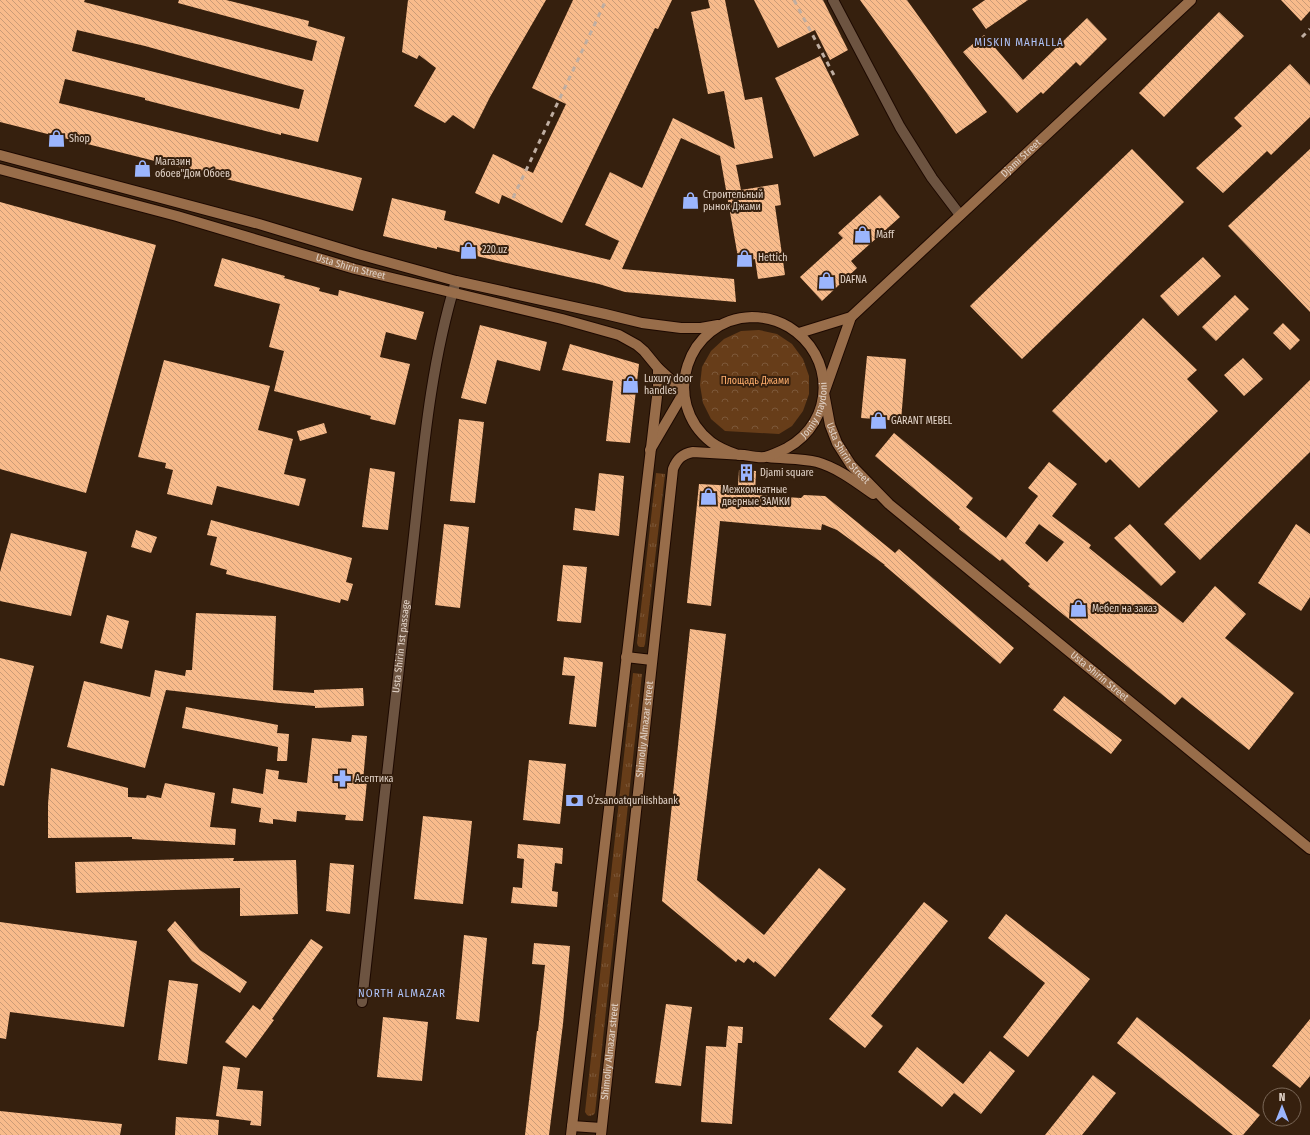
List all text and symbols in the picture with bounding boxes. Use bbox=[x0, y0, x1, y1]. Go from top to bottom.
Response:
district label: MISKIN MAHALLA bbox=[974, 36, 1064, 49]
shop icon: Shop bbox=[46, 129, 66, 149]
place label: Shop bbox=[69, 133, 90, 145]
street label: Djami Street bbox=[999, 136, 1044, 180]
place label: Магазин обоев"Дом Обоев bbox=[155, 156, 230, 180]
shop icon: Магазин обоев"Дом Обоев bbox=[132, 158, 152, 178]
place label: Строительный рынок Джами bbox=[703, 189, 763, 213]
shop icon: Строительный рынок Джами bbox=[680, 191, 700, 211]
shop icon: Maff bbox=[853, 225, 873, 245]
place label: Maff bbox=[876, 229, 895, 241]
shop icon: 220.uz bbox=[459, 240, 479, 260]
place label: 220.uz bbox=[482, 244, 507, 256]
shop icon: Hettich bbox=[735, 248, 755, 268]
street label: Usta Shirin Street bbox=[314, 252, 387, 282]
place label: Hettich bbox=[758, 252, 788, 264]
shop icon: DAFNA bbox=[817, 270, 837, 290]
place label: DAFNA bbox=[840, 274, 867, 286]
place label: Luxury door handles bbox=[644, 373, 693, 397]
shop icon: Luxury door handles bbox=[621, 375, 641, 395]
park label: Площадь Джами bbox=[721, 375, 789, 387]
street label: Jomiy maydoni bbox=[798, 382, 830, 441]
shop icon: GARANT MEBEL bbox=[868, 411, 888, 431]
place label: GARANT MEBEL bbox=[891, 415, 953, 427]
street label: Usta Shirin Street bbox=[824, 421, 873, 487]
building icon: Djami square bbox=[737, 463, 757, 483]
place label: Djami square bbox=[760, 467, 814, 479]
place label: Межкомнатные дверные ЗАМКИ bbox=[722, 484, 790, 508]
shop icon: Межкомнатные дверные ЗАМКИ bbox=[699, 486, 719, 506]
street label: Usta Shirin 1st passage bbox=[390, 599, 413, 693]
shop icon: Мебел на заказ bbox=[1069, 599, 1089, 619]
place label: Мебел на заказ bbox=[1092, 603, 1157, 615]
street label: Usta Shirin Street bbox=[1068, 649, 1131, 704]
street label: Shimoliy Almazar street bbox=[634, 680, 656, 778]
pharmacy icon: Асептика bbox=[332, 769, 352, 789]
place label: Асептика bbox=[355, 773, 394, 785]
bank icon: Oʻzsanoatqurilishbank bbox=[564, 791, 584, 811]
place label: Oʻzsanoatqurilishbank bbox=[587, 794, 678, 807]
district label: NORTH ALMAZAR bbox=[358, 987, 446, 1000]
street label: Shimoliy Almazar street bbox=[599, 1002, 621, 1100]
north arrow bbox=[1262, 1087, 1302, 1127]
text: N bbox=[1279, 1091, 1285, 1104]

